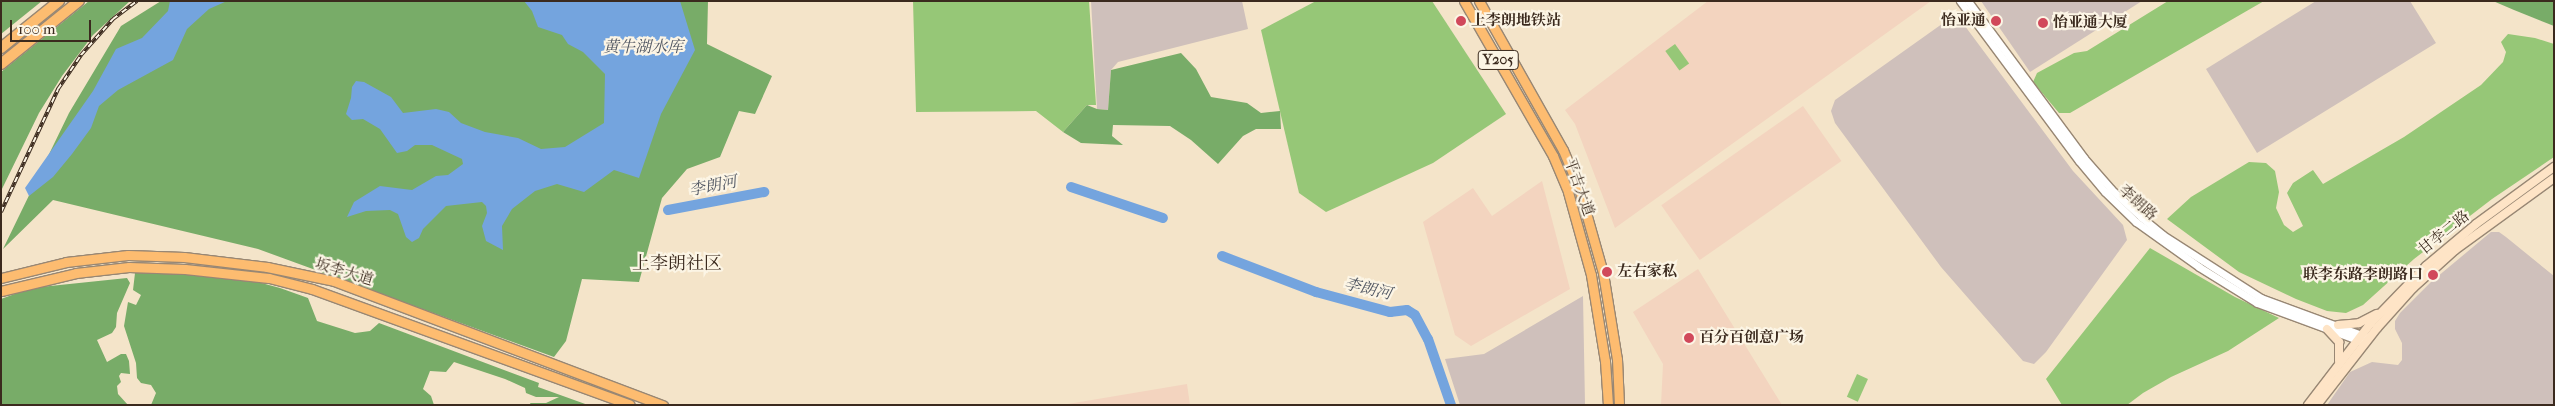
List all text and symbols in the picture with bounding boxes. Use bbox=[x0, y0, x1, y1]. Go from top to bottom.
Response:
scale bar bbox=[12, 10, 94, 42]
place label: 上李朗地铁站 bbox=[1471, 12, 1561, 30]
place label: 怡亚通 bbox=[1941, 12, 1986, 30]
place label: 怡亚通大厦 bbox=[2053, 14, 2128, 32]
marker: 上李朗地铁站 bbox=[1455, 15, 1467, 27]
marker: 怡亚通 bbox=[1990, 15, 2002, 27]
marker: 怡亚通大厦 bbox=[2037, 17, 2049, 29]
text: 100 m bbox=[18, 20, 56, 38]
water label: 黄牛湖水库 bbox=[603, 37, 683, 57]
road number: Y205 bbox=[1477, 48, 1519, 72]
street label: 平吉大道 bbox=[1560, 156, 1598, 218]
water label: 李朗河 bbox=[688, 172, 738, 200]
street label: 李朗路 bbox=[2115, 181, 2161, 225]
street label: 甘李二路 bbox=[2415, 207, 2473, 259]
district label: 上李朗社区 bbox=[632, 253, 722, 275]
street label: 坂李大道 bbox=[313, 255, 375, 289]
place label: 左右家私 bbox=[1617, 263, 1677, 281]
marker: 左右家私 bbox=[1601, 266, 1613, 278]
place label: 联李东路李朗路口 bbox=[2303, 266, 2423, 284]
marker: 联李东路李朗路口 bbox=[2427, 269, 2439, 281]
water label: 李朗河 bbox=[1342, 274, 1394, 304]
place label: 百分百创意广场 bbox=[1699, 329, 1804, 347]
marker: 百分百创意广场 bbox=[1683, 332, 1695, 344]

